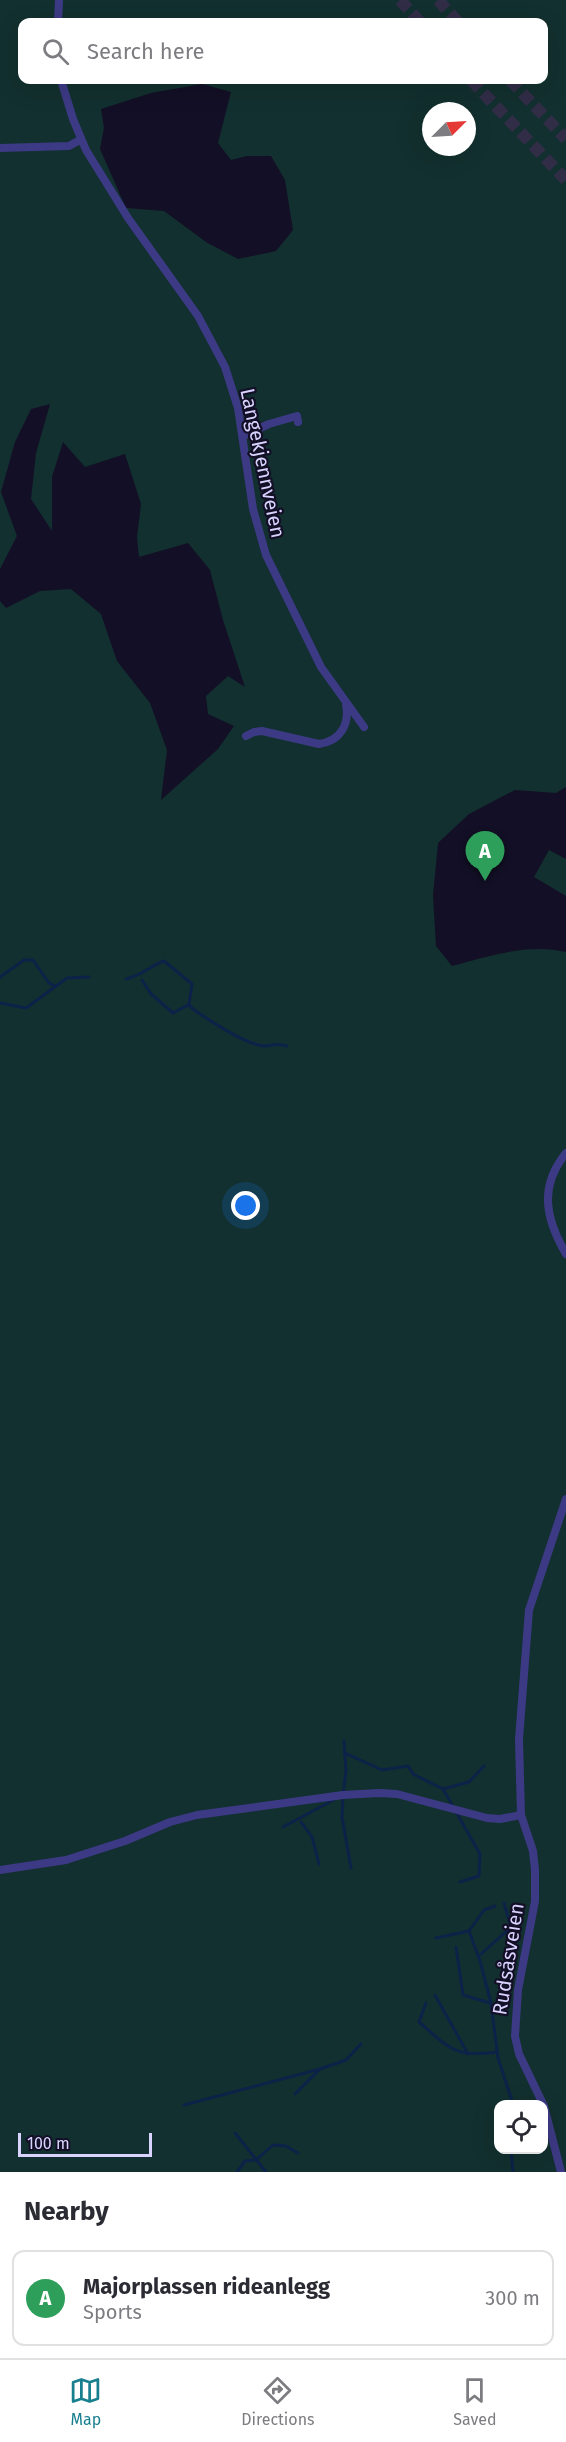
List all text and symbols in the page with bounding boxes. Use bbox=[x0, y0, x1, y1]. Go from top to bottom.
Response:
search box bbox=[18, 18, 548, 84]
icon: search bbox=[39, 35, 72, 68]
text: Search here bbox=[87, 38, 205, 65]
north arrow bbox=[422, 102, 476, 156]
street label: Langekjennveien bbox=[235, 386, 291, 540]
pin: A bbox=[466, 832, 504, 881]
your location bbox=[231, 1191, 260, 1220]
street label: Rudsåsveien bbox=[487, 1901, 529, 2017]
map controls bbox=[494, 2100, 548, 2154]
button: locate bbox=[494, 2100, 548, 2154]
scale bar bbox=[18, 2130, 152, 2158]
text: 100 m bbox=[27, 2134, 70, 2153]
text: Nearby bbox=[24, 2196, 109, 2227]
text: Majorplassen rideanlegg bbox=[83, 2273, 330, 2300]
text: A bbox=[40, 2286, 51, 2310]
text: 300 m bbox=[485, 2286, 540, 2310]
text: Sports bbox=[83, 2300, 142, 2324]
tab: Map bbox=[69, 2374, 102, 2429]
tab: Directions bbox=[241, 2374, 315, 2429]
tab: Saved bbox=[453, 2374, 497, 2429]

